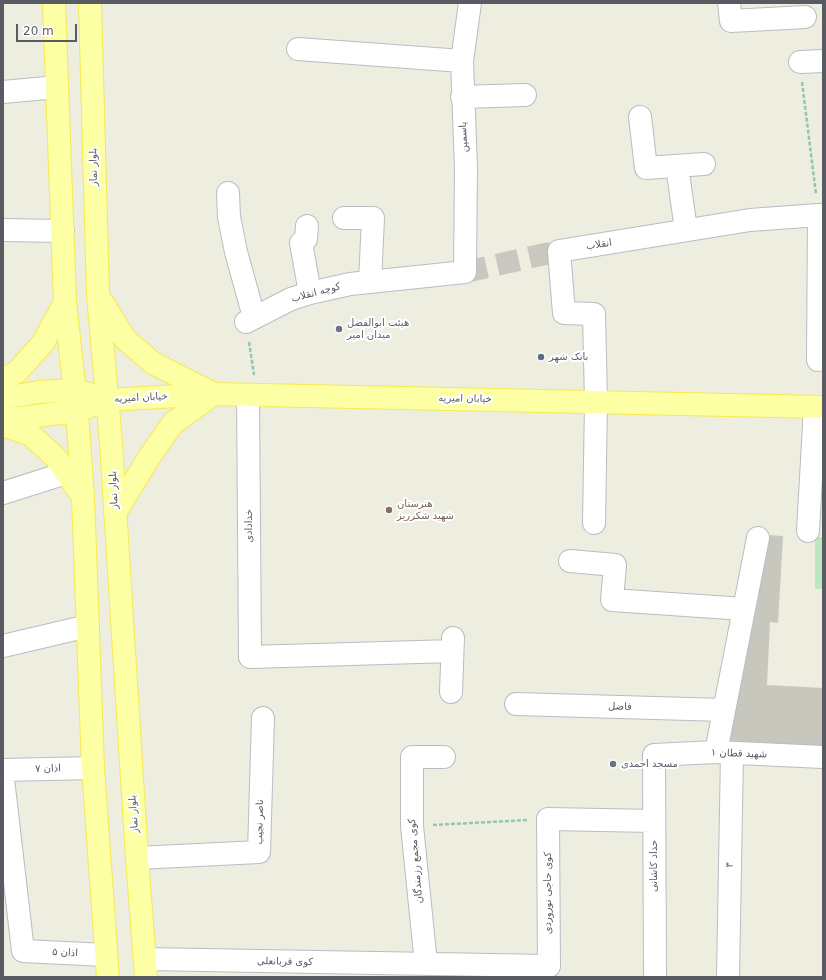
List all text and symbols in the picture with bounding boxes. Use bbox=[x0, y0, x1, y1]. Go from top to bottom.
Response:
scale bar bbox=[18, 16, 79, 42]
text: 20 m bbox=[23, 24, 54, 38]
street label: یاسمین bbox=[457, 121, 471, 153]
street label: بلوار نماز bbox=[88, 148, 100, 186]
street label: انقلاب bbox=[585, 237, 613, 253]
street label: کوچه انقلاب bbox=[290, 281, 342, 305]
place label: هیئت ابوالفضل میدان امیر bbox=[347, 317, 409, 340]
marker: هیئت ابوالفضل میدان امیر bbox=[334, 324, 344, 334]
place label: بانک شهر bbox=[549, 351, 588, 363]
marker: بانک شهر bbox=[536, 352, 546, 362]
street label: خیابان امیریه bbox=[114, 391, 168, 405]
street label: خیابان امیریه bbox=[438, 393, 492, 405]
street label: بلوار نماز bbox=[107, 470, 121, 510]
place label: هنرستان شهید شکرریز bbox=[397, 498, 454, 522]
marker: هنرستان شهید شکرریز bbox=[384, 505, 394, 515]
street label: خدادادی bbox=[243, 509, 255, 543]
street label: فاضل bbox=[608, 701, 632, 713]
street label: شهید قطان ۱ bbox=[711, 747, 767, 761]
place label: مسجد احمدی bbox=[621, 758, 678, 770]
marker: مسجد احمدی bbox=[608, 759, 618, 769]
street label: اذان ۷ bbox=[35, 763, 61, 775]
street label: بلوار نماز bbox=[127, 794, 141, 834]
street label: ناصر نجیب bbox=[254, 799, 266, 845]
street label: کوی مجمع رزمندگان bbox=[406, 818, 426, 904]
street label: حداد کاشانی bbox=[648, 840, 660, 892]
street label: کوی حاجی نوروردی bbox=[542, 852, 554, 934]
street label: ۳ bbox=[724, 862, 736, 868]
street label: اذان ۵ bbox=[52, 946, 78, 960]
street label: کوی قربانعلی bbox=[257, 956, 313, 968]

